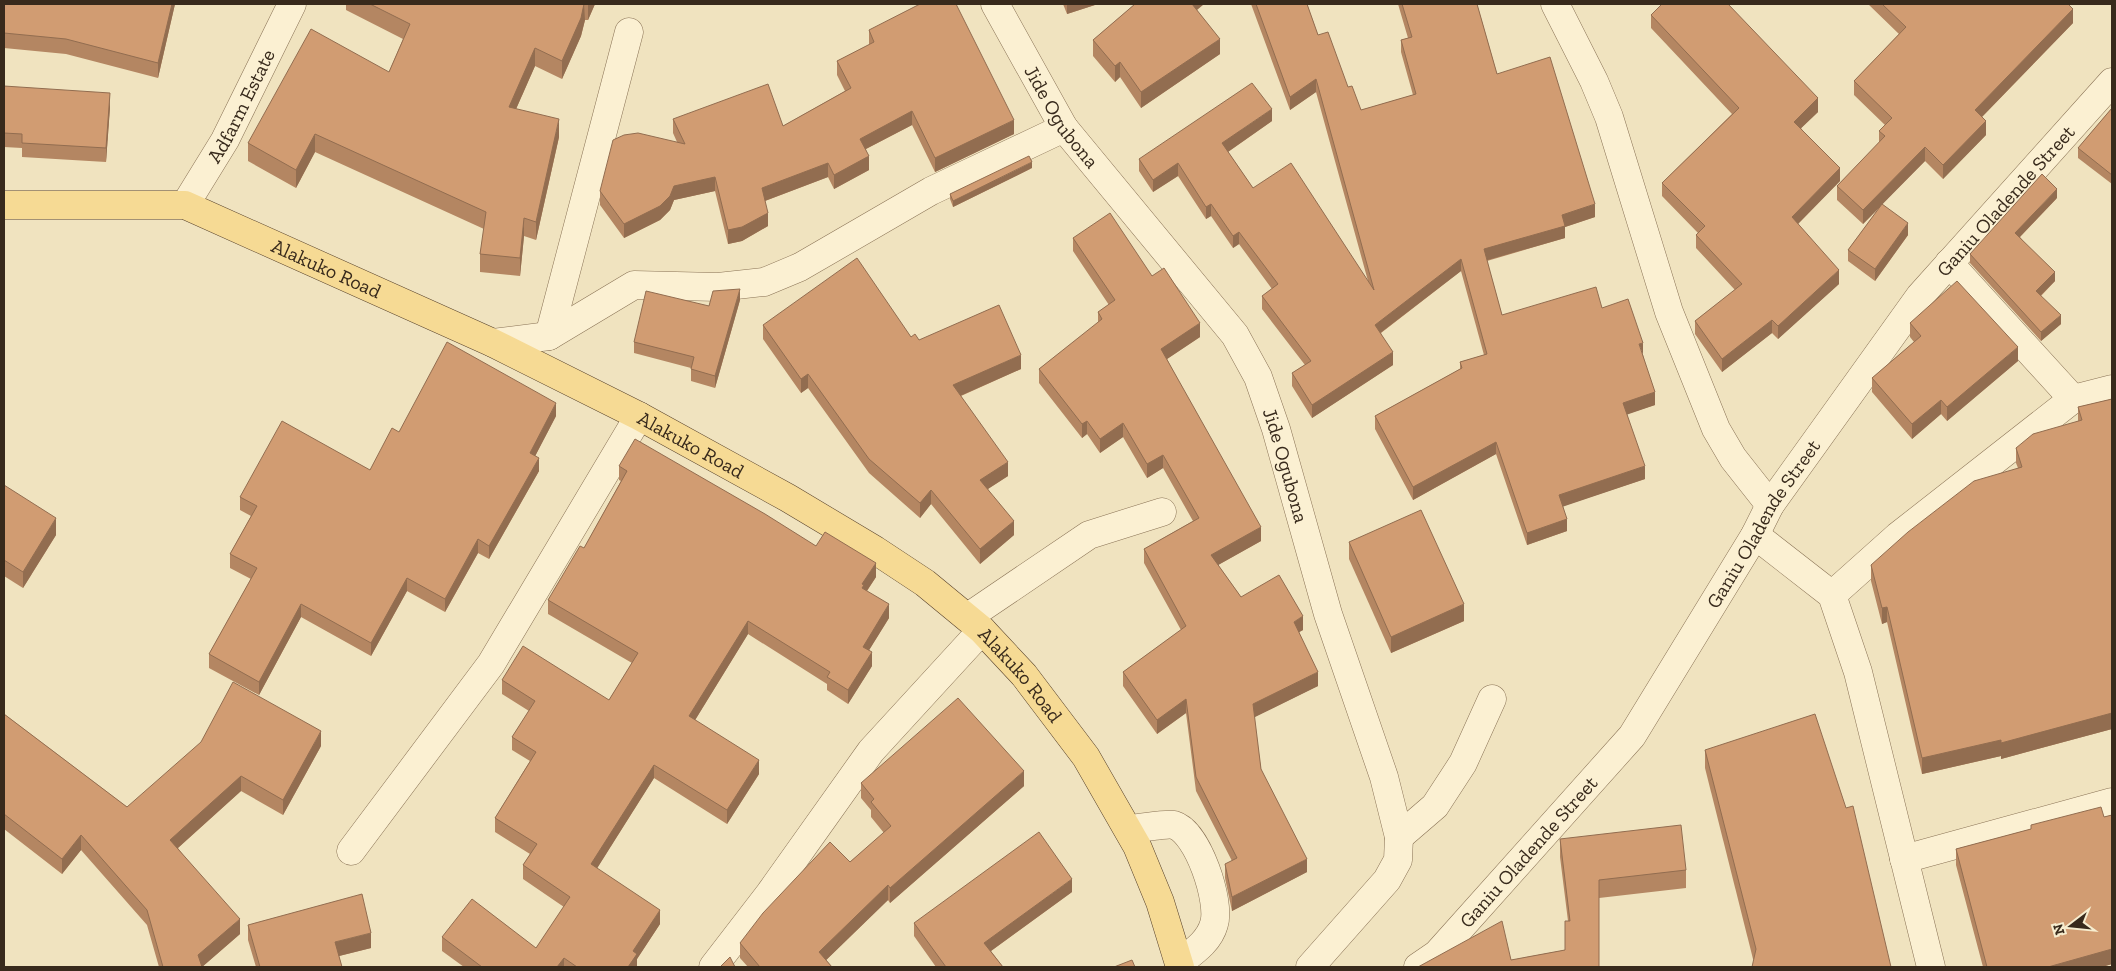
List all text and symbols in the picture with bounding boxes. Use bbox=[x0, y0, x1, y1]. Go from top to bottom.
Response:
street label: Adfarm Estate bbox=[202, 45, 280, 167]
street label: Jide Ogubona bbox=[1019, 61, 1104, 173]
street label: Ganiu Oladende Street bbox=[1931, 120, 2080, 281]
street label: Alakuko Road bbox=[268, 233, 385, 303]
street label: Jide Ogubona bbox=[1258, 405, 1314, 526]
street label: Alakuko Road bbox=[634, 406, 748, 483]
street label: Ganiu Oladende Street bbox=[1701, 434, 1826, 613]
street label: Alakuko Road bbox=[973, 622, 1068, 727]
street label: Ganiu Oladende Street bbox=[1454, 771, 1603, 933]
north arrow bbox=[2046, 901, 2096, 951]
text: N bbox=[2049, 922, 2069, 937]

